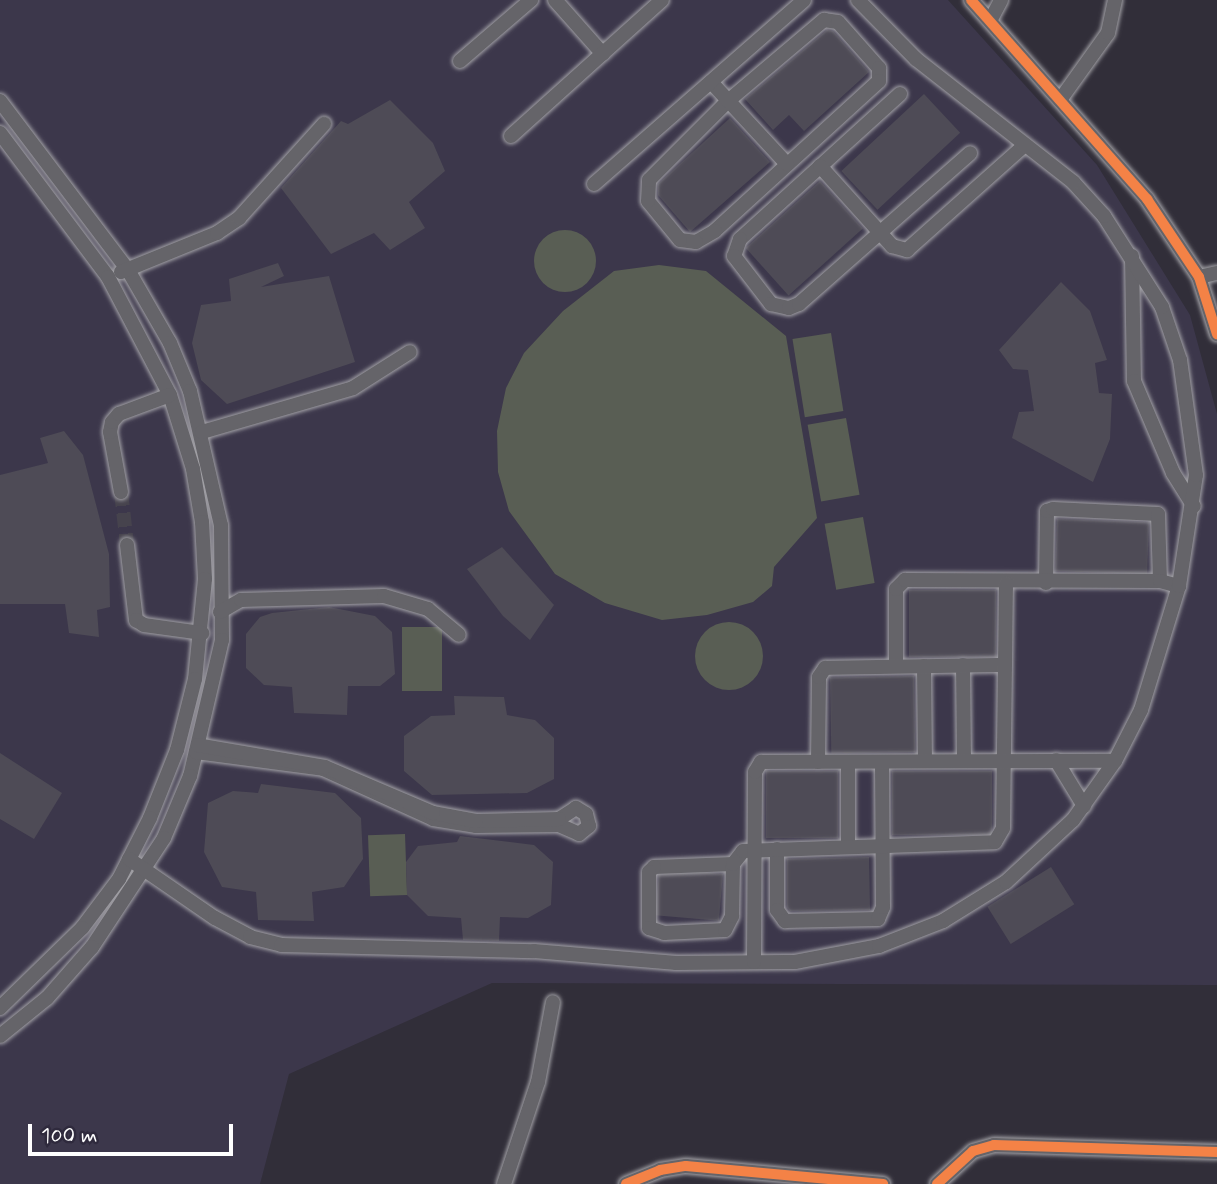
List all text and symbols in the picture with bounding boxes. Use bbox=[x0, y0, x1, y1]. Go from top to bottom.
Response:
scale bar bbox=[32, 1110, 236, 1154]
text: 100 m bbox=[41, 1122, 97, 1150]

